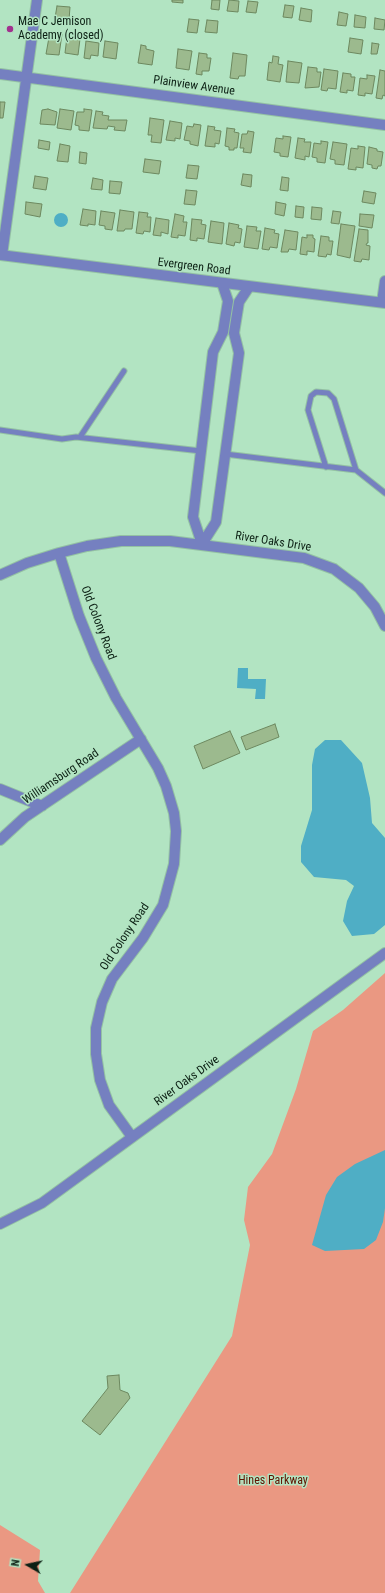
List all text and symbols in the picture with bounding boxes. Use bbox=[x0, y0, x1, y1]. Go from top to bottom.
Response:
place label: Mae C Jemison Academy (closed) bbox=[18, 15, 104, 43]
marker: Mae C Jemison Academy (closed) bbox=[5, 24, 15, 34]
street label: Plainview Avenue bbox=[152, 73, 236, 99]
street label: Evergreen Road bbox=[157, 255, 231, 279]
street label: River Oaks Drive bbox=[234, 529, 312, 555]
street label: Old Colony Road bbox=[77, 584, 119, 662]
street label: Williamsburg Road bbox=[20, 746, 102, 808]
street label: Old Colony Road bbox=[97, 901, 153, 973]
street label: River Oaks Drive bbox=[152, 1053, 222, 1109]
park label: Hines Parkway bbox=[238, 1474, 308, 1488]
north arrow bbox=[8, 1545, 48, 1585]
text: N bbox=[9, 1559, 23, 1567]

